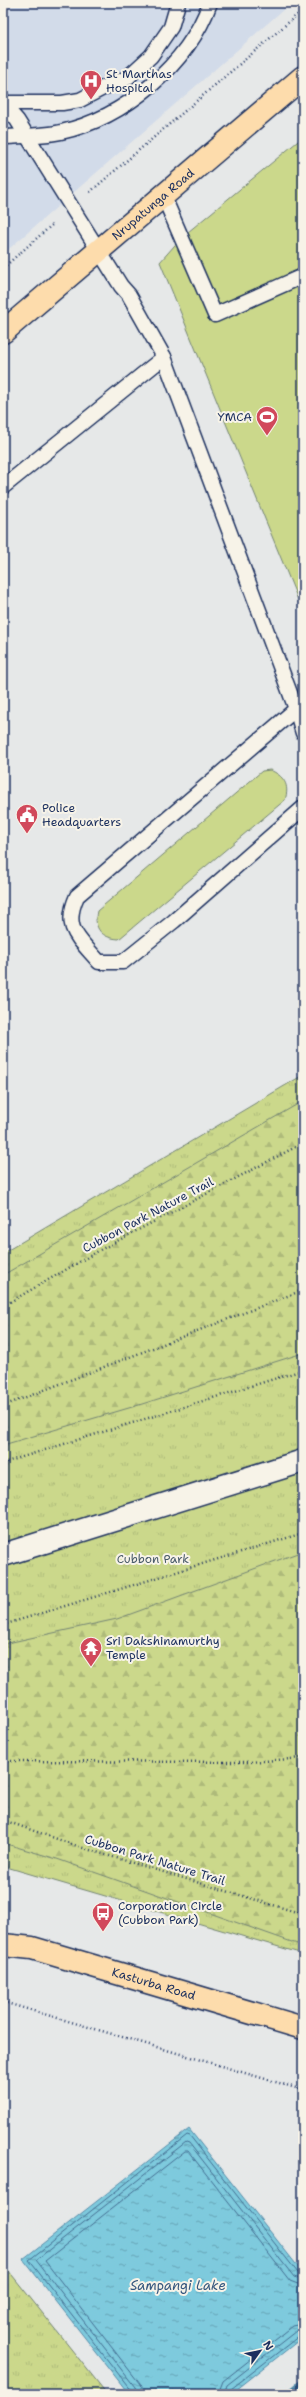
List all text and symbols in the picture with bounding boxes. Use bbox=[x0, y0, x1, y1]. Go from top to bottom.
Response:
place label: St Marthas Hospital bbox=[106, 66, 172, 96]
hospital icon: St Marthas Hospital bbox=[78, 68, 104, 101]
street label: Nrupatunga Road bbox=[108, 165, 198, 244]
sports icon: YMCA bbox=[254, 404, 280, 437]
place label: YMCA bbox=[217, 409, 252, 425]
place label: Police Headquarters bbox=[42, 800, 121, 830]
public building icon: Police Headquarters bbox=[14, 802, 40, 835]
street label: Cubbon Park Nature Trail bbox=[80, 1173, 217, 1256]
park label: Cubbon Park bbox=[117, 1551, 189, 1567]
place label: Sri Dakshinamurthy Temple bbox=[106, 1633, 220, 1663]
temple icon: Sri Dakshinamurthy Temple bbox=[78, 1635, 104, 1668]
street label: Cubbon Park Nature Trail bbox=[83, 1831, 228, 1889]
place label: Corporation Circle (Cubbon Park) bbox=[118, 1898, 222, 1928]
bus stop icon: Corporation Circle (Cubbon Park) bbox=[90, 1900, 116, 1933]
street label: Kasturba Road bbox=[110, 1964, 198, 2004]
water label: Sampangi Lake bbox=[130, 2277, 226, 2294]
north arrow bbox=[240, 2331, 280, 2371]
text: N bbox=[259, 2338, 277, 2354]

